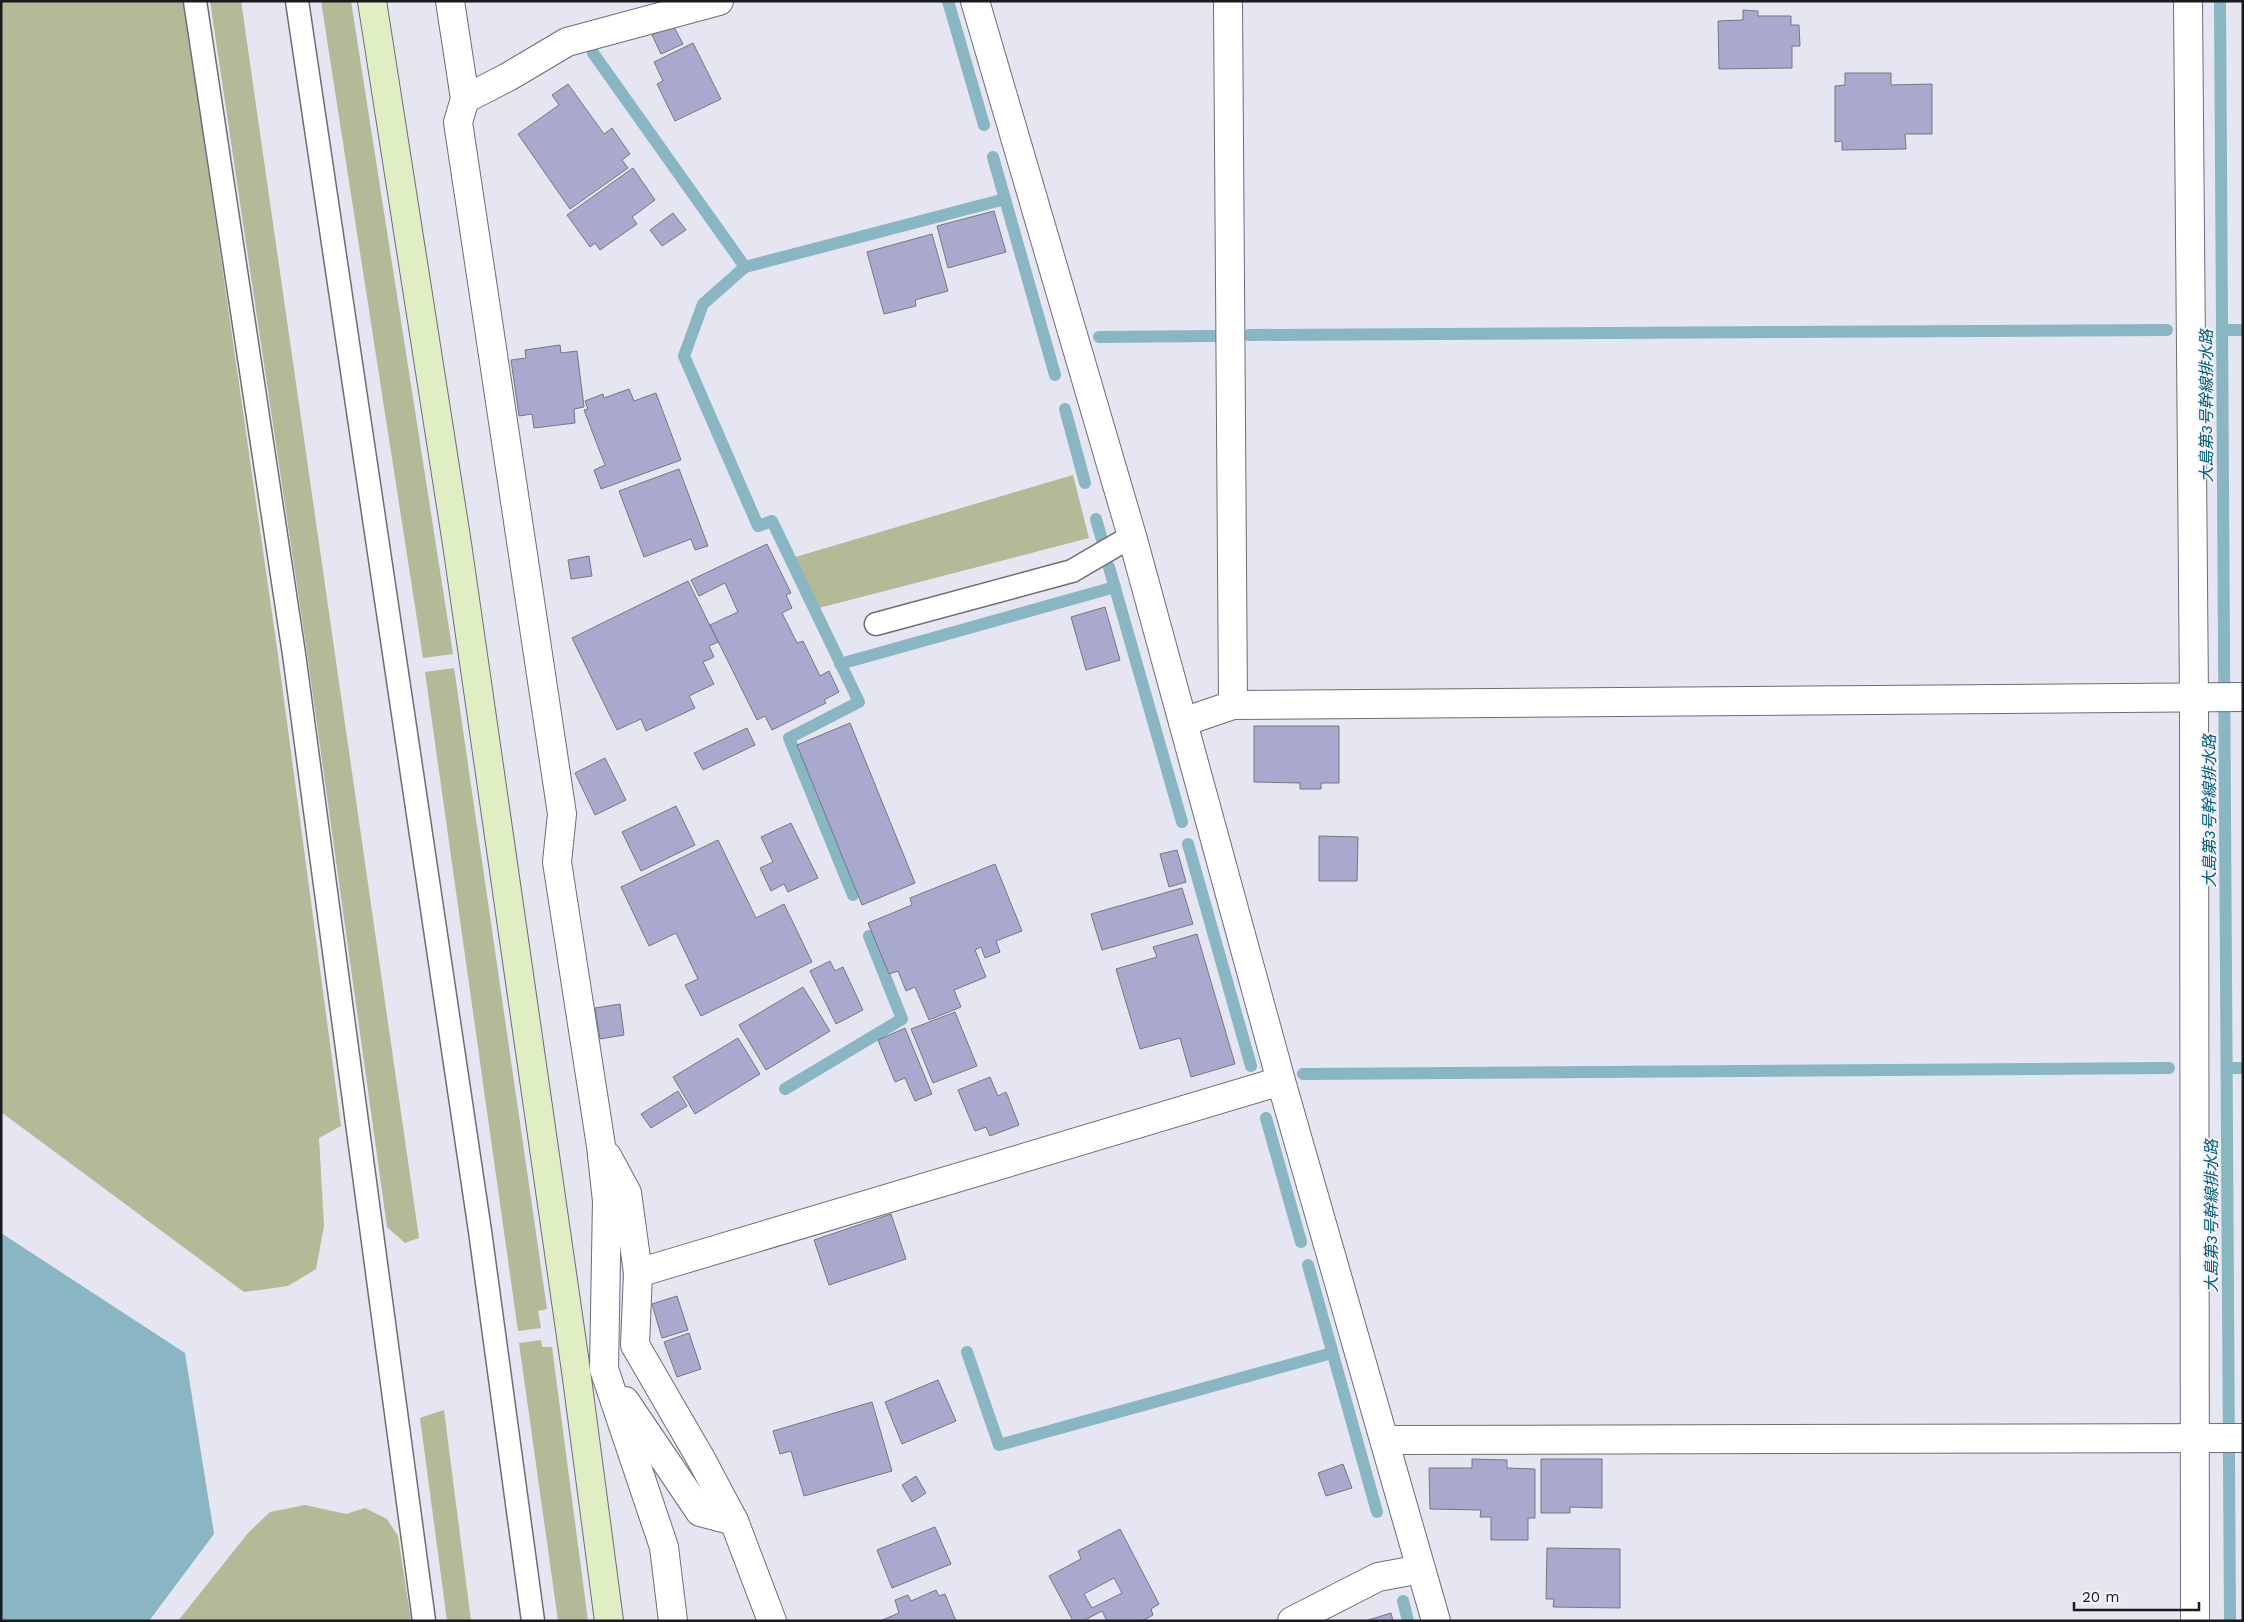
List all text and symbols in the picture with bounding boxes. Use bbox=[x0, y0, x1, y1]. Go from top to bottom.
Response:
water label: 大島第3号幹線排水路 bbox=[2197, 327, 2216, 483]
water label: 大島第3号幹線排水路 bbox=[2200, 732, 2219, 888]
water label: 大島第3号幹線排水路 bbox=[2202, 1137, 2221, 1293]
scale bar bbox=[2074, 1580, 2199, 1612]
text: 20 m bbox=[2082, 1588, 2120, 1606]

